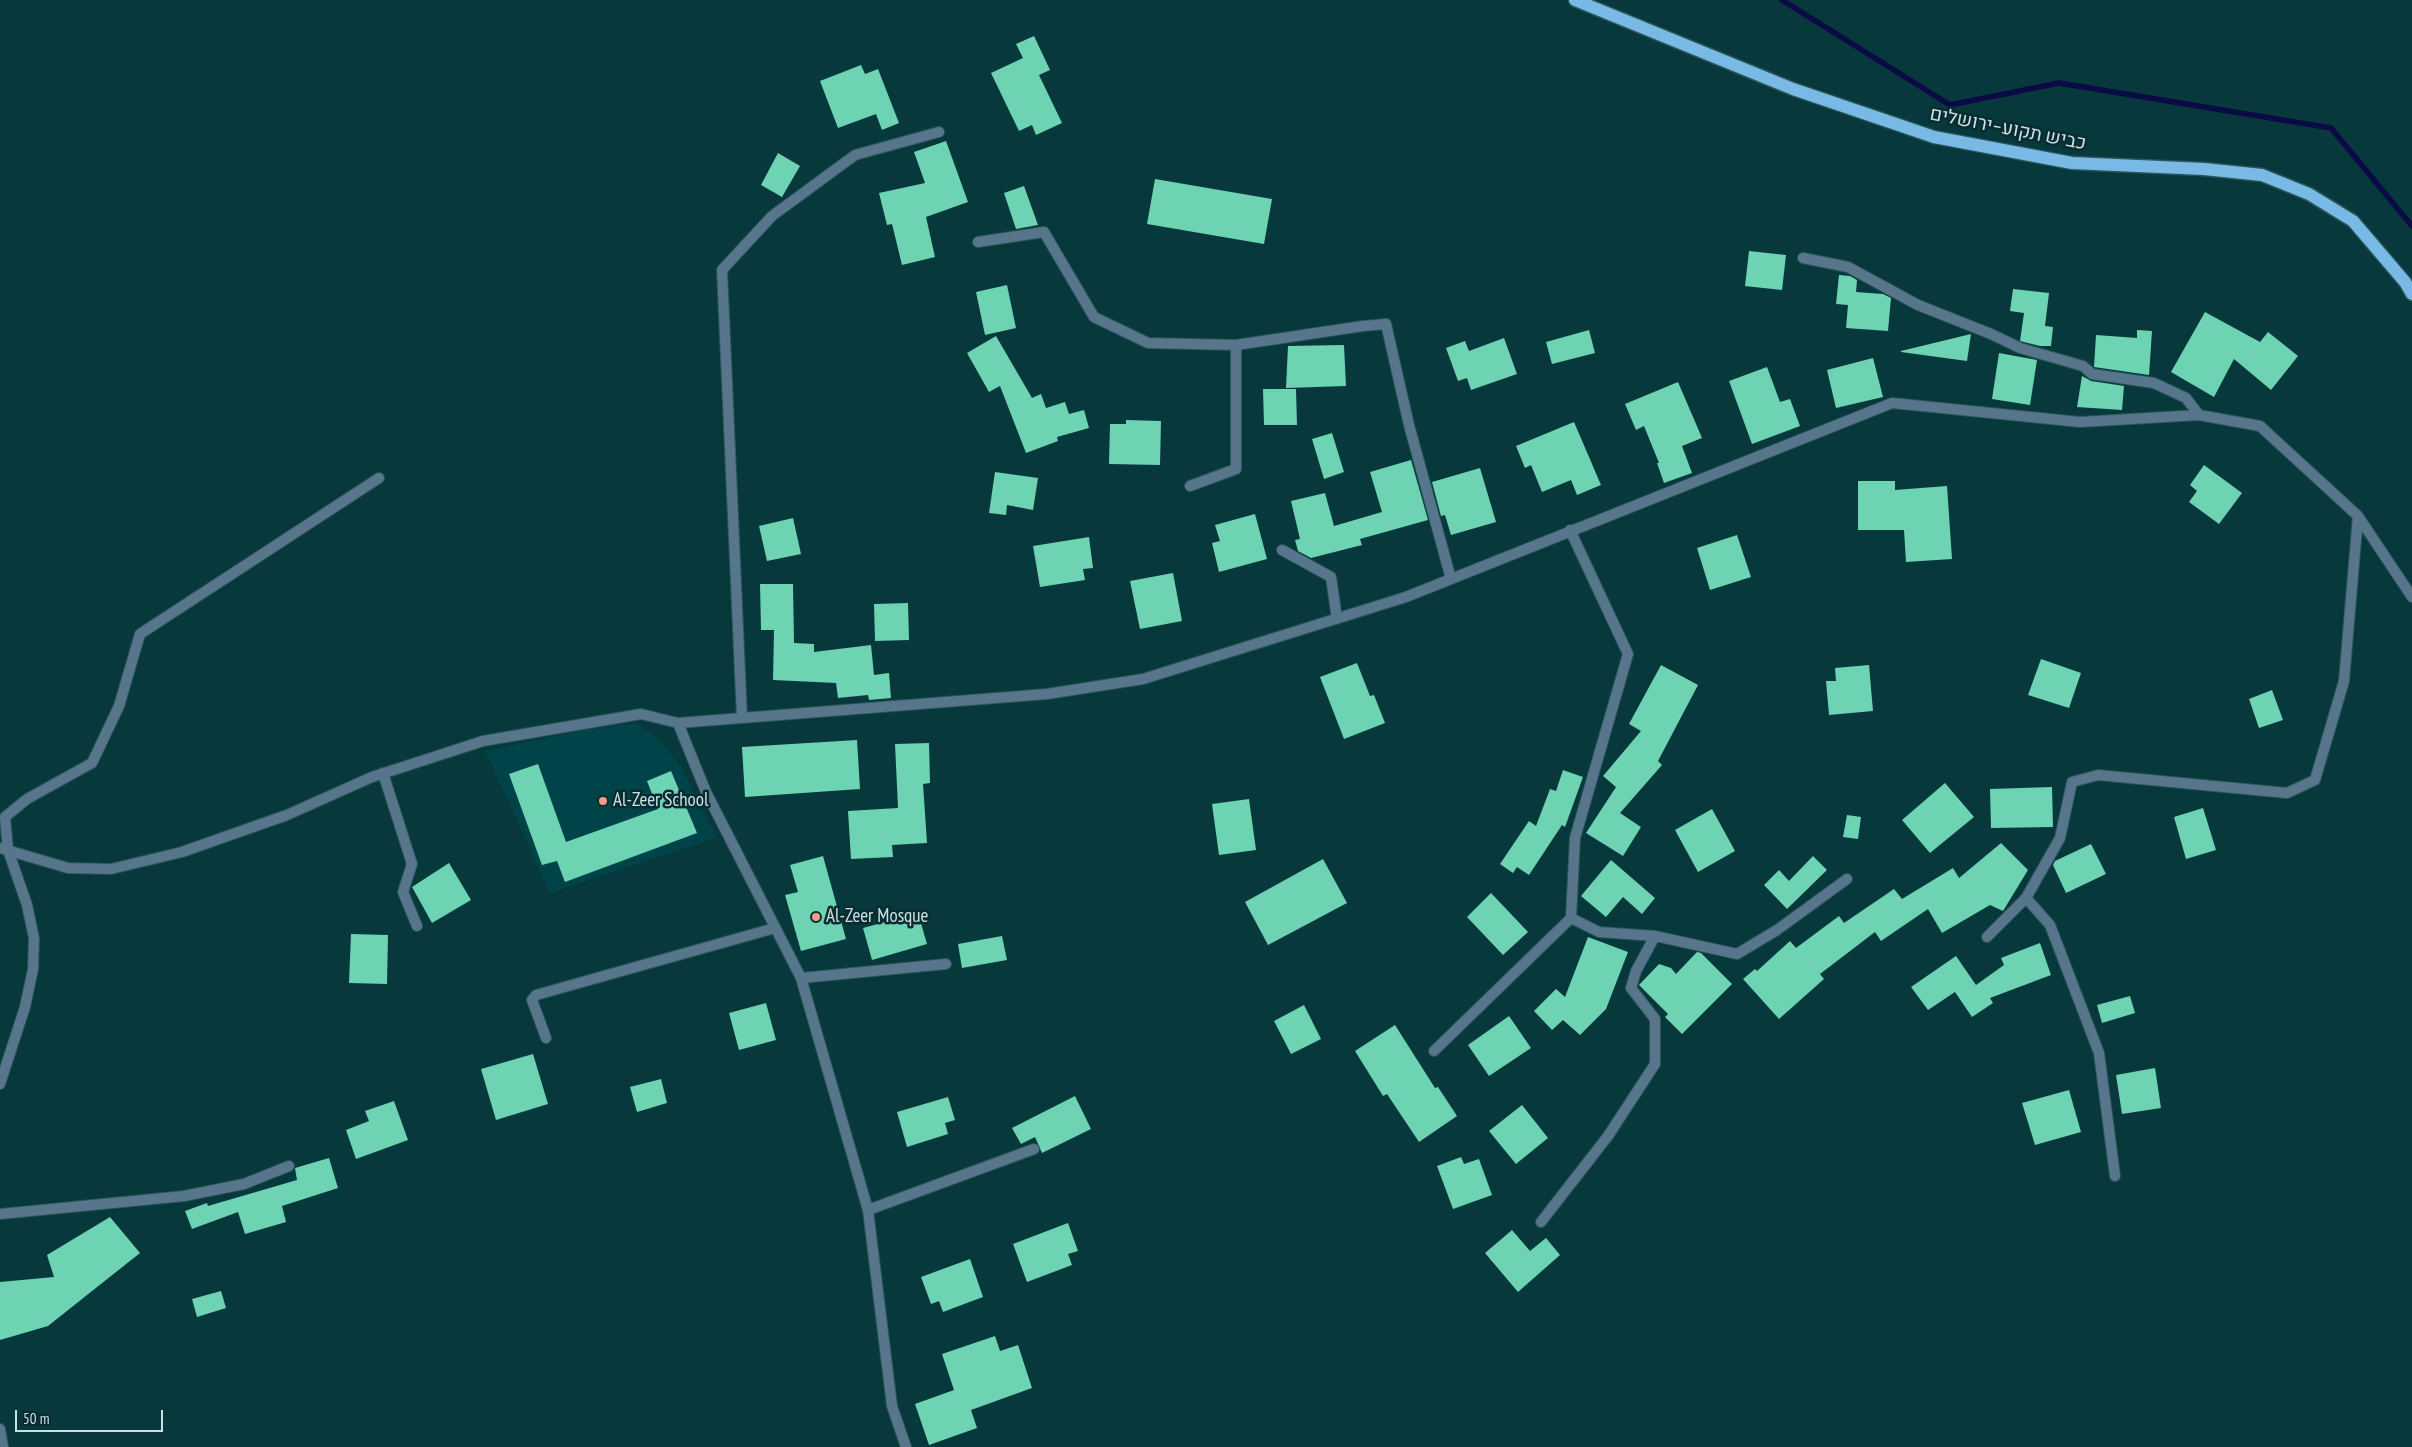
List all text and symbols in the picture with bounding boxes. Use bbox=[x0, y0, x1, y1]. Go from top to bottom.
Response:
street label: כביש תקוע–ירושלים bbox=[1928, 103, 2088, 155]
place label: Al-Zeer School bbox=[613, 790, 708, 812]
marker: Al-Zeer School bbox=[597, 795, 609, 807]
place label: Al-Zeer Mosque bbox=[826, 906, 928, 928]
marker: Al-Zeer Mosque bbox=[810, 911, 822, 923]
scale bar bbox=[18, 1400, 165, 1432]
text: 50 m bbox=[23, 1409, 49, 1428]

